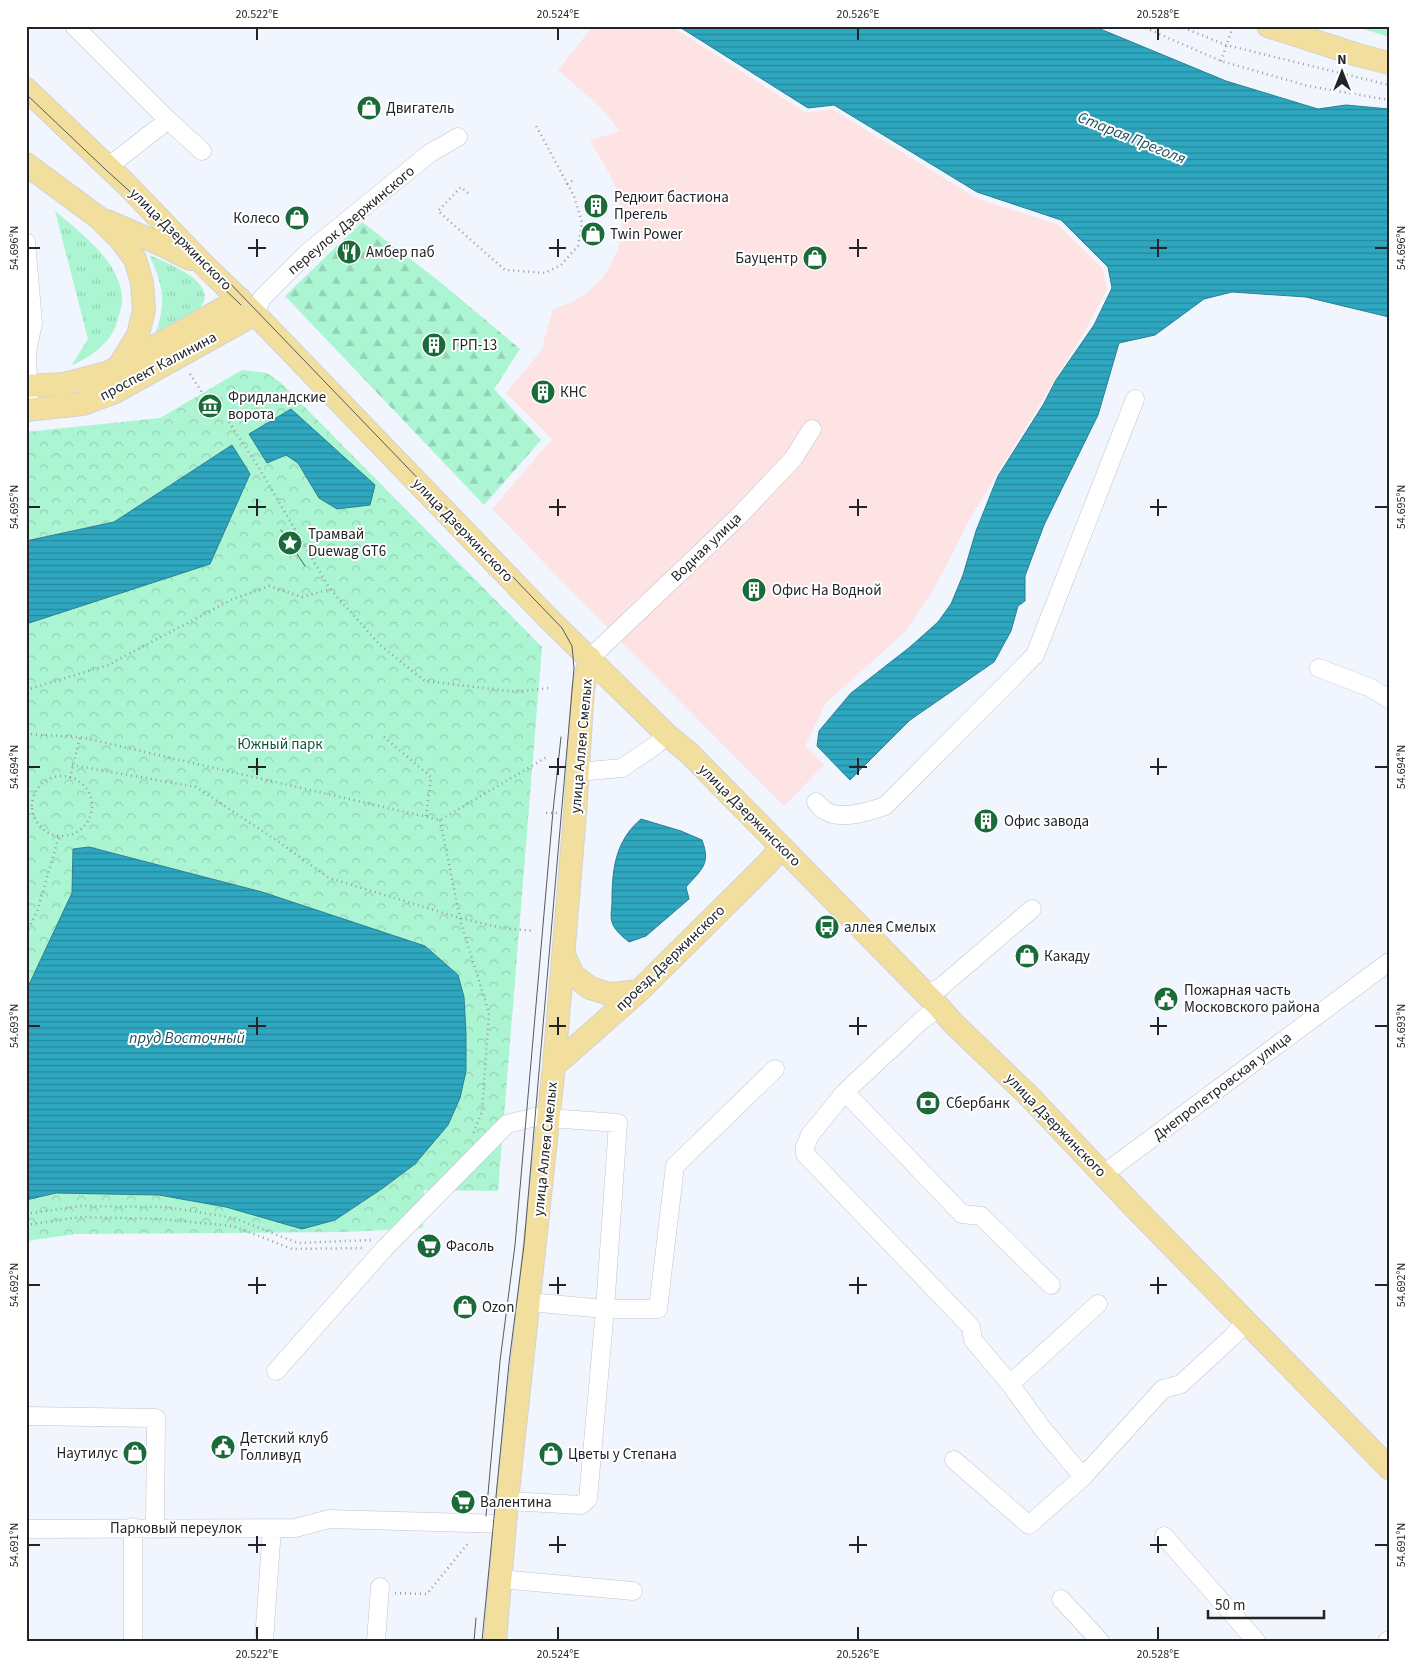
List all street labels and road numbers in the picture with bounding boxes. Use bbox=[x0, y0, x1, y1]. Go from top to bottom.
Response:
street label: переулок Дзержинского bbox=[283, 161, 419, 280]
street label: улица Дзержинского bbox=[125, 183, 237, 295]
street label: проспект Калинина bbox=[96, 327, 221, 406]
street label: улица Дзержинского bbox=[407, 474, 518, 587]
street label: Водная улица bbox=[666, 508, 746, 587]
street label: улица Аллея Смелых bbox=[565, 678, 598, 814]
street label: улица Дзержинского bbox=[694, 759, 806, 871]
street label: проезд Дзержинского bbox=[611, 900, 730, 1016]
street label: Днепропетровская улица bbox=[1149, 1027, 1296, 1146]
street label: улица Дзержинского bbox=[1000, 1069, 1111, 1182]
street label: улица Аллея Смелых bbox=[528, 1080, 563, 1217]
street label: Парковый переулок bbox=[110, 1518, 243, 1539]

